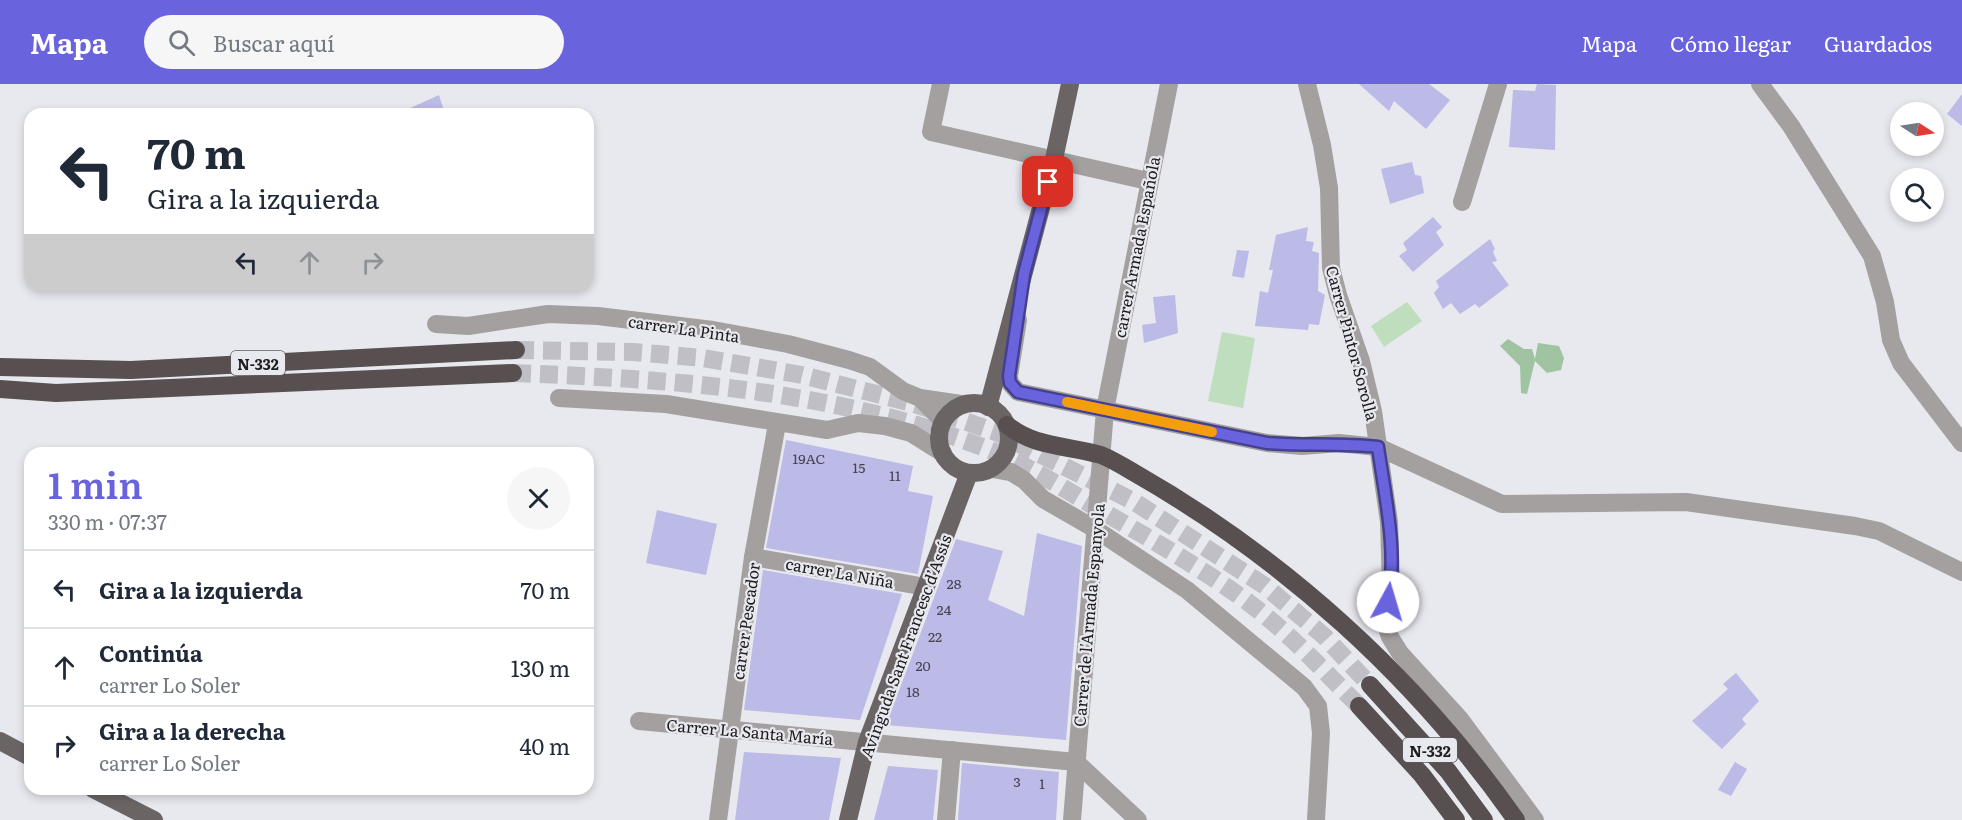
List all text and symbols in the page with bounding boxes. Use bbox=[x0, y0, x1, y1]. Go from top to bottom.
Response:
search box bbox=[144, 15, 564, 69]
text: Mapa bbox=[30, 21, 108, 63]
icon: search bbox=[165, 26, 198, 59]
text: Buscar aquí bbox=[213, 26, 335, 59]
text: Mapa bbox=[1581, 27, 1637, 58]
text: Cómo llegar bbox=[1670, 27, 1791, 58]
text: Guardados bbox=[1824, 27, 1932, 58]
north arrow bbox=[1890, 102, 1944, 156]
map controls bbox=[1890, 102, 1944, 222]
text: 70 m bbox=[147, 120, 246, 182]
icon: left bbox=[48, 132, 126, 210]
street label: carrer Armada Española bbox=[1107, 154, 1165, 340]
pin bbox=[1022, 156, 1073, 207]
icon: arrive bbox=[1031, 165, 1064, 198]
button: search bbox=[1890, 168, 1944, 222]
text: Gira a la izquierda bbox=[147, 177, 379, 217]
icon: left bbox=[230, 246, 263, 279]
icon: ahead bbox=[293, 246, 326, 279]
icon: right bbox=[356, 246, 389, 279]
street label: Carrer Pintor Sorolla bbox=[1321, 263, 1385, 423]
street label: carrer La Pinta bbox=[627, 308, 742, 348]
road number: N-332 bbox=[231, 351, 285, 375]
house number: 19AC bbox=[793, 448, 826, 468]
text: 1 min bbox=[48, 457, 143, 510]
house number: 15 bbox=[853, 457, 865, 477]
house number: 11 bbox=[889, 465, 901, 485]
button: close bbox=[507, 467, 570, 530]
street label: Carrer de l'Armada Espanyola bbox=[1066, 502, 1110, 728]
text: 330 m · 07:37 bbox=[48, 506, 167, 536]
street label: Avinguda Sant Francesc d’Assís bbox=[853, 531, 957, 761]
street label: carrer La Niña bbox=[784, 551, 897, 593]
street label: carrer Pescador bbox=[725, 560, 765, 681]
position arrow bbox=[1356, 570, 1420, 634]
icon: left bbox=[48, 573, 81, 606]
text: Gira a la izquierda bbox=[99, 573, 303, 606]
text: 70 m bbox=[520, 573, 570, 606]
house number: 28 bbox=[947, 573, 962, 593]
house number: 24 bbox=[937, 599, 952, 619]
house number: 22 bbox=[928, 626, 942, 646]
text: Continúa bbox=[99, 636, 203, 669]
icon: ahead bbox=[48, 651, 81, 684]
text: 130 m bbox=[511, 651, 570, 684]
house number: 20 bbox=[915, 655, 931, 675]
text: carrer Lo Soler bbox=[99, 669, 240, 699]
house number: 18 bbox=[906, 681, 920, 701]
street label: Carrer La Santa María bbox=[666, 712, 835, 750]
text: Gira a la derecha bbox=[99, 714, 286, 747]
icon: right bbox=[48, 729, 81, 762]
text: 40 m bbox=[519, 729, 570, 762]
road number: N-332 bbox=[1403, 738, 1457, 762]
text: carrer Lo Soler bbox=[99, 747, 240, 777]
house number: 3 bbox=[1013, 771, 1021, 791]
house number: 1 bbox=[1039, 773, 1045, 793]

